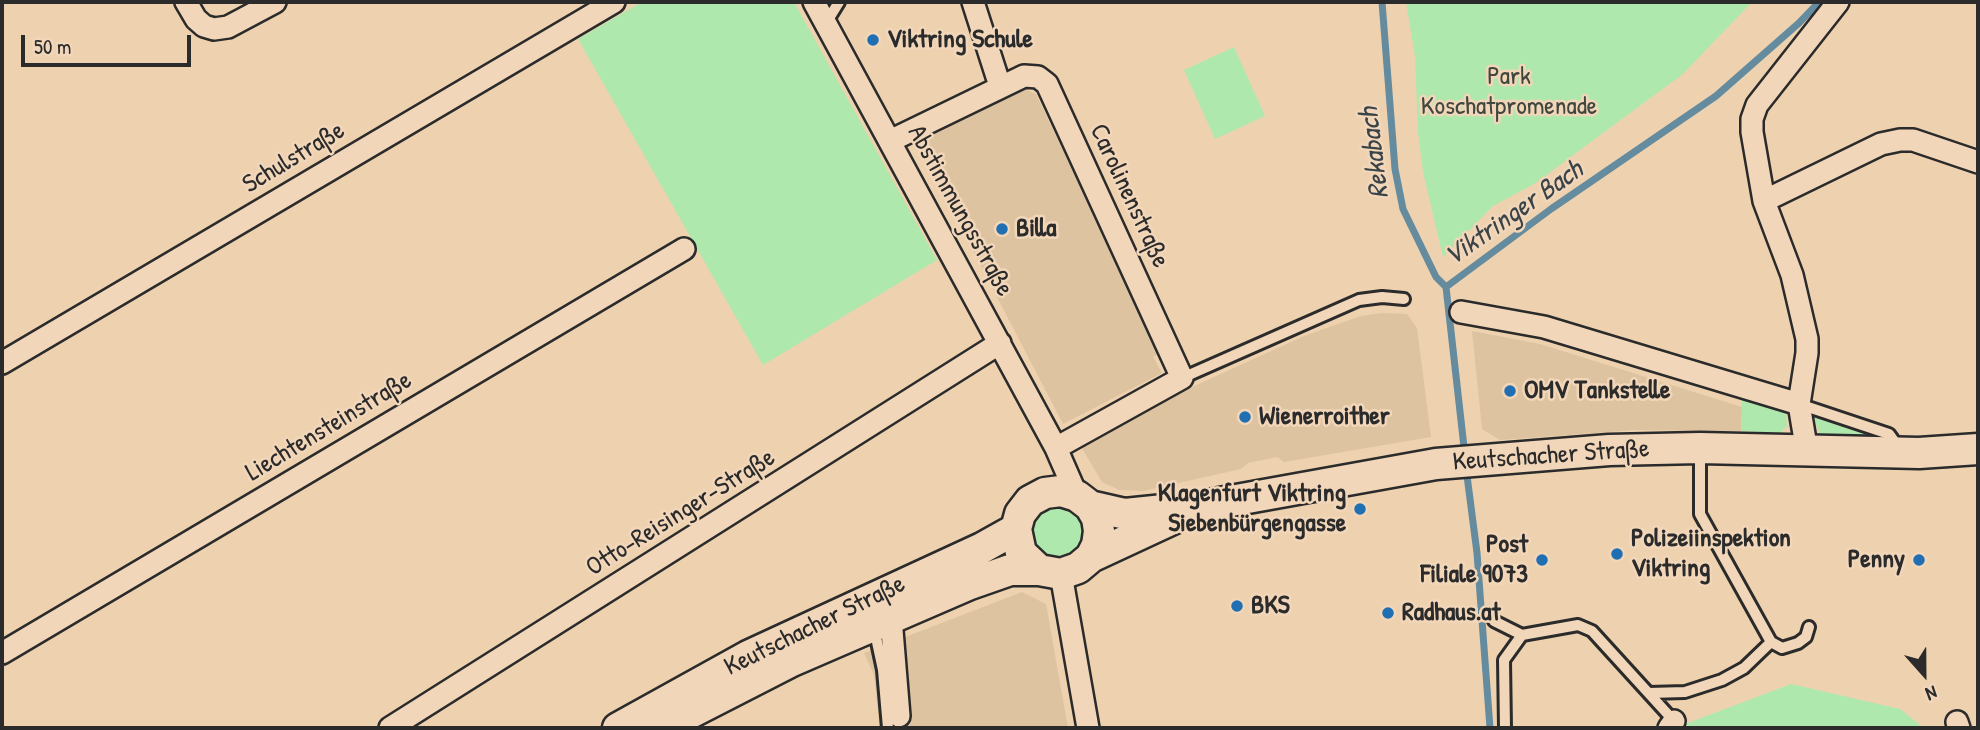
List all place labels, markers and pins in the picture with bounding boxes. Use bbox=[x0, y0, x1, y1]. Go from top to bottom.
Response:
place label: Viktring Schule bbox=[887, 24, 1033, 56]
marker: Viktring Schule bbox=[865, 32, 881, 48]
place label: Billa bbox=[1016, 213, 1056, 245]
marker: Billa bbox=[994, 221, 1010, 237]
place label: OMV Tankstelle bbox=[1524, 375, 1670, 407]
marker: OMV Tankstelle bbox=[1502, 383, 1518, 399]
place label: Wienerroither bbox=[1259, 401, 1390, 433]
marker: Wienerroither bbox=[1237, 409, 1253, 425]
place label: Klagenfurt Viktring Siebenbürgengasse bbox=[1158, 478, 1346, 540]
marker: Klagenfurt Viktring Siebenbürgengasse bbox=[1352, 501, 1368, 517]
place label: Polizeiinspektion Viktring bbox=[1631, 523, 1791, 584]
place label: Post Filiale 9073 bbox=[1421, 529, 1528, 590]
place label: Penny bbox=[1848, 544, 1905, 576]
marker: Polizeiinspektion Viktring bbox=[1609, 546, 1625, 562]
marker: Post Filiale 9073 bbox=[1534, 552, 1550, 568]
marker: Penny bbox=[1911, 552, 1927, 568]
place label: BKS bbox=[1251, 590, 1290, 622]
place label: Radhaus.at bbox=[1402, 597, 1500, 629]
marker: BKS bbox=[1229, 598, 1245, 614]
marker: Radhaus.at bbox=[1380, 605, 1396, 621]

